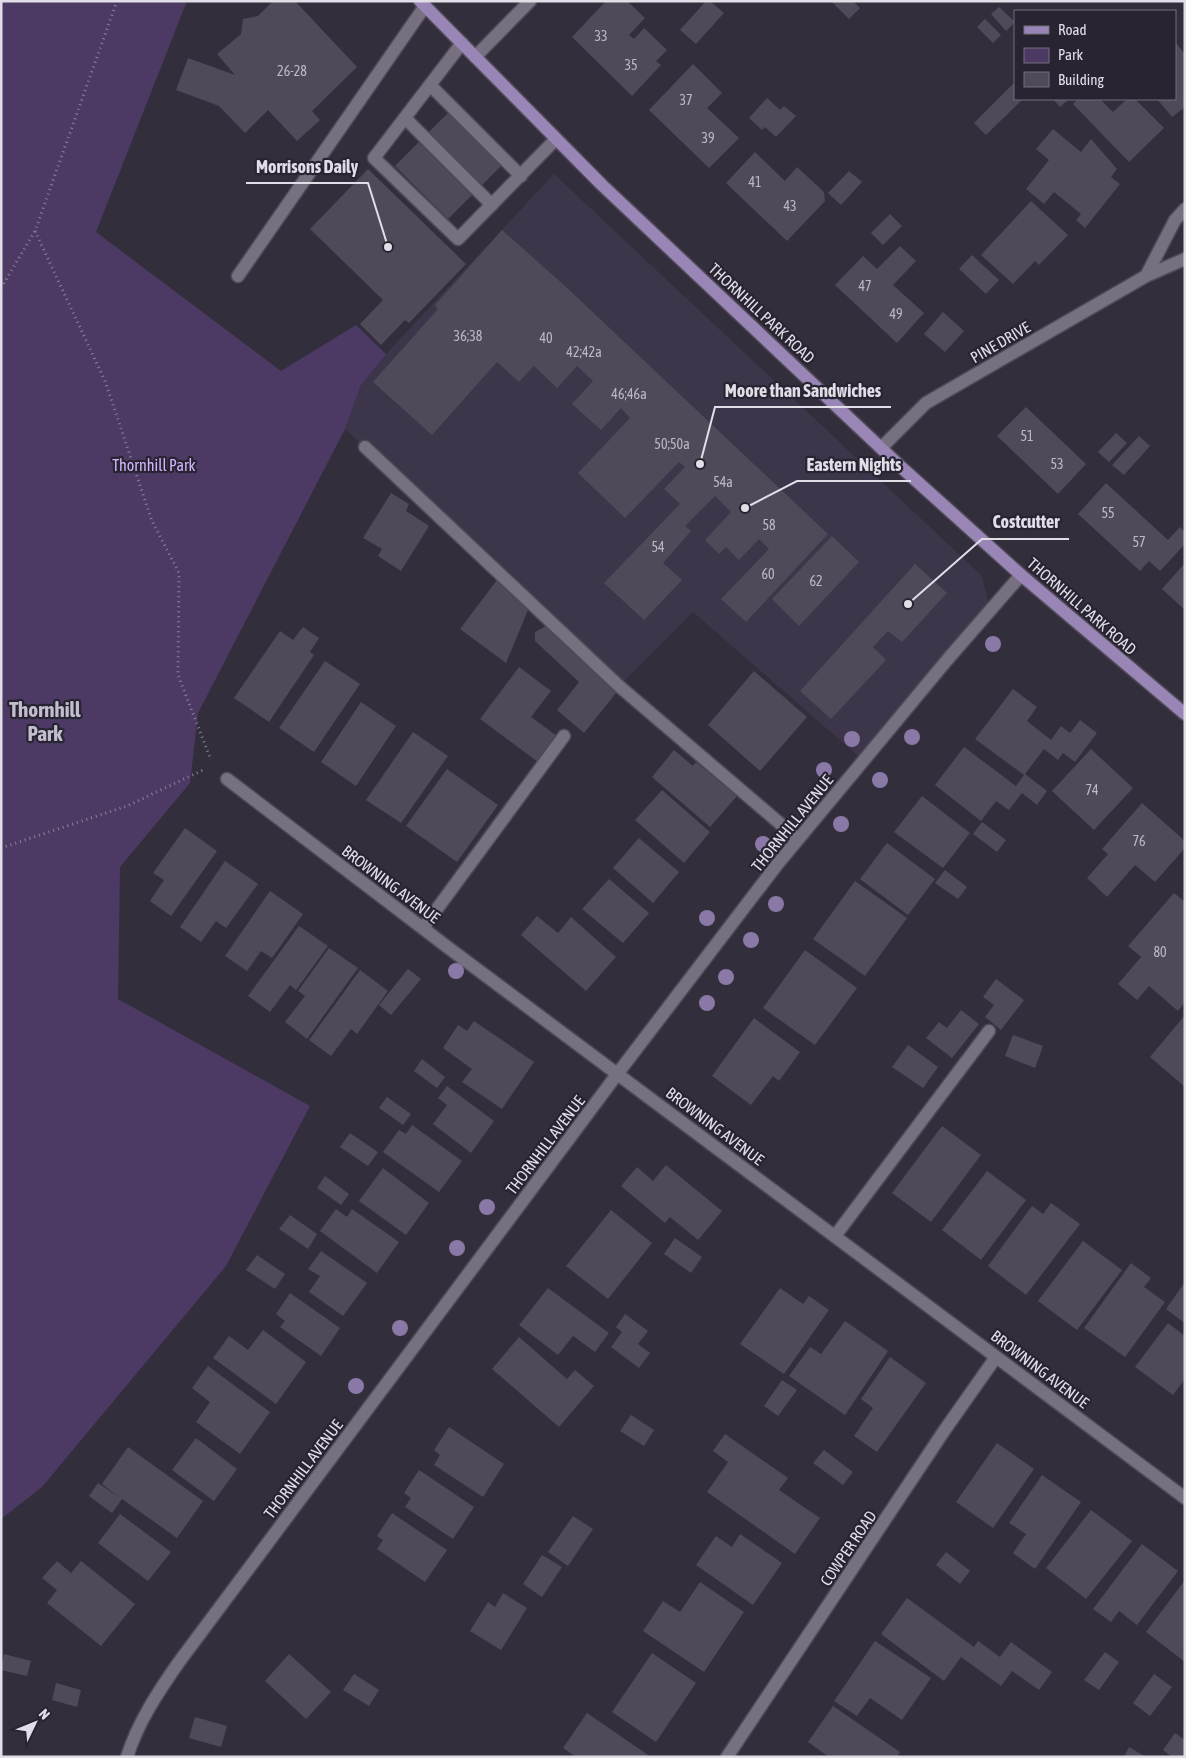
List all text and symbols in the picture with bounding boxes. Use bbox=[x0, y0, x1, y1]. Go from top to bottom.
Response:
legend bbox=[1014, 10, 1176, 100]
text: Road bbox=[1058, 21, 1087, 38]
house number: 33 bbox=[594, 28, 608, 44]
text: Park bbox=[1058, 46, 1083, 63]
house number: 35 bbox=[624, 57, 638, 73]
house number: 26-28 bbox=[277, 63, 307, 79]
text: Building bbox=[1058, 71, 1104, 88]
house number: 37 bbox=[679, 92, 693, 108]
house number: 39 bbox=[701, 130, 715, 146]
callout: Morrisons Daily bbox=[246, 150, 368, 183]
text: Morrisons Daily bbox=[256, 156, 359, 177]
house number: 41 bbox=[748, 174, 762, 190]
house number: 43 bbox=[783, 198, 797, 214]
street label: THORNHILL PARK ROAD bbox=[705, 259, 819, 367]
house number: 47 bbox=[858, 278, 872, 294]
house number: 49 bbox=[889, 306, 903, 322]
street label: PINE DRIVE bbox=[967, 318, 1033, 366]
house number: 36;38 bbox=[454, 328, 483, 344]
house number: 40 bbox=[539, 330, 553, 346]
house number: 42;42a bbox=[566, 344, 602, 360]
callout: Moore than Sandwiches bbox=[715, 374, 891, 407]
text: Moore than Sandwiches bbox=[725, 380, 882, 401]
house number: 46;46a bbox=[611, 386, 647, 402]
house number: 51 bbox=[1020, 428, 1034, 444]
house number: 50;50a bbox=[654, 436, 690, 452]
callout: Eastern Nights bbox=[797, 448, 911, 481]
text: Eastern Nights bbox=[807, 454, 902, 475]
park label: Thornhill Park bbox=[112, 456, 196, 474]
house number: 53 bbox=[1050, 456, 1064, 472]
house number: 54a bbox=[713, 474, 733, 490]
house number: 55 bbox=[1101, 505, 1115, 521]
callout: Costcutter bbox=[982, 506, 1069, 539]
text: Costcutter bbox=[993, 511, 1060, 532]
house number: 58 bbox=[762, 517, 776, 533]
house number: 57 bbox=[1132, 534, 1146, 550]
house number: 54 bbox=[651, 539, 665, 555]
street label: THORNHILL PARK ROAD bbox=[1024, 554, 1140, 658]
house number: 60 bbox=[761, 566, 775, 582]
house number: 62 bbox=[809, 573, 823, 589]
district label: Thornhill Park bbox=[9, 697, 81, 745]
street label: THORNHILL AVENUE bbox=[748, 771, 837, 875]
house number: 74 bbox=[1085, 782, 1099, 798]
house number: 76 bbox=[1132, 833, 1146, 849]
street label: BROWNING AVENUE bbox=[339, 841, 444, 927]
house number: 80 bbox=[1153, 944, 1167, 960]
street label: BROWNING AVENUE bbox=[663, 1083, 768, 1169]
street label: THORNHILL AVENUE bbox=[502, 1092, 588, 1198]
street label: BROWNING AVENUE bbox=[988, 1326, 1093, 1412]
street label: THORNHILL AVENUE bbox=[260, 1416, 346, 1522]
street label: COWPER ROAD bbox=[816, 1507, 880, 1589]
north arrow bbox=[10, 1698, 60, 1748]
text: N bbox=[36, 1706, 53, 1723]

